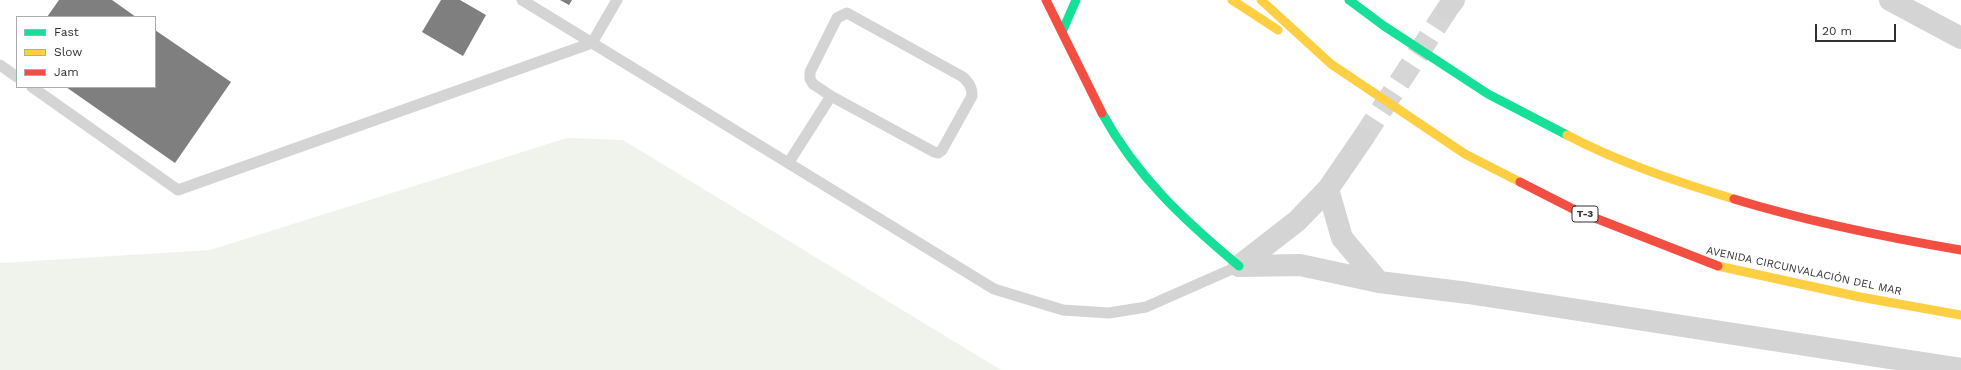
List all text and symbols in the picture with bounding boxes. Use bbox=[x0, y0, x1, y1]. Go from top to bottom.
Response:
legend bbox=[16, 16, 156, 88]
scale bar bbox=[1817, 16, 1898, 42]
text: 20 m bbox=[1822, 24, 1852, 38]
text: Fast bbox=[54, 25, 79, 39]
text: Slow bbox=[54, 45, 82, 59]
text: Jam bbox=[54, 65, 79, 79]
road number: T-3 bbox=[1572, 206, 1598, 222]
street label: AVENIDA CIRCUNVALACIÓN DEL MAR bbox=[1705, 244, 1903, 298]

